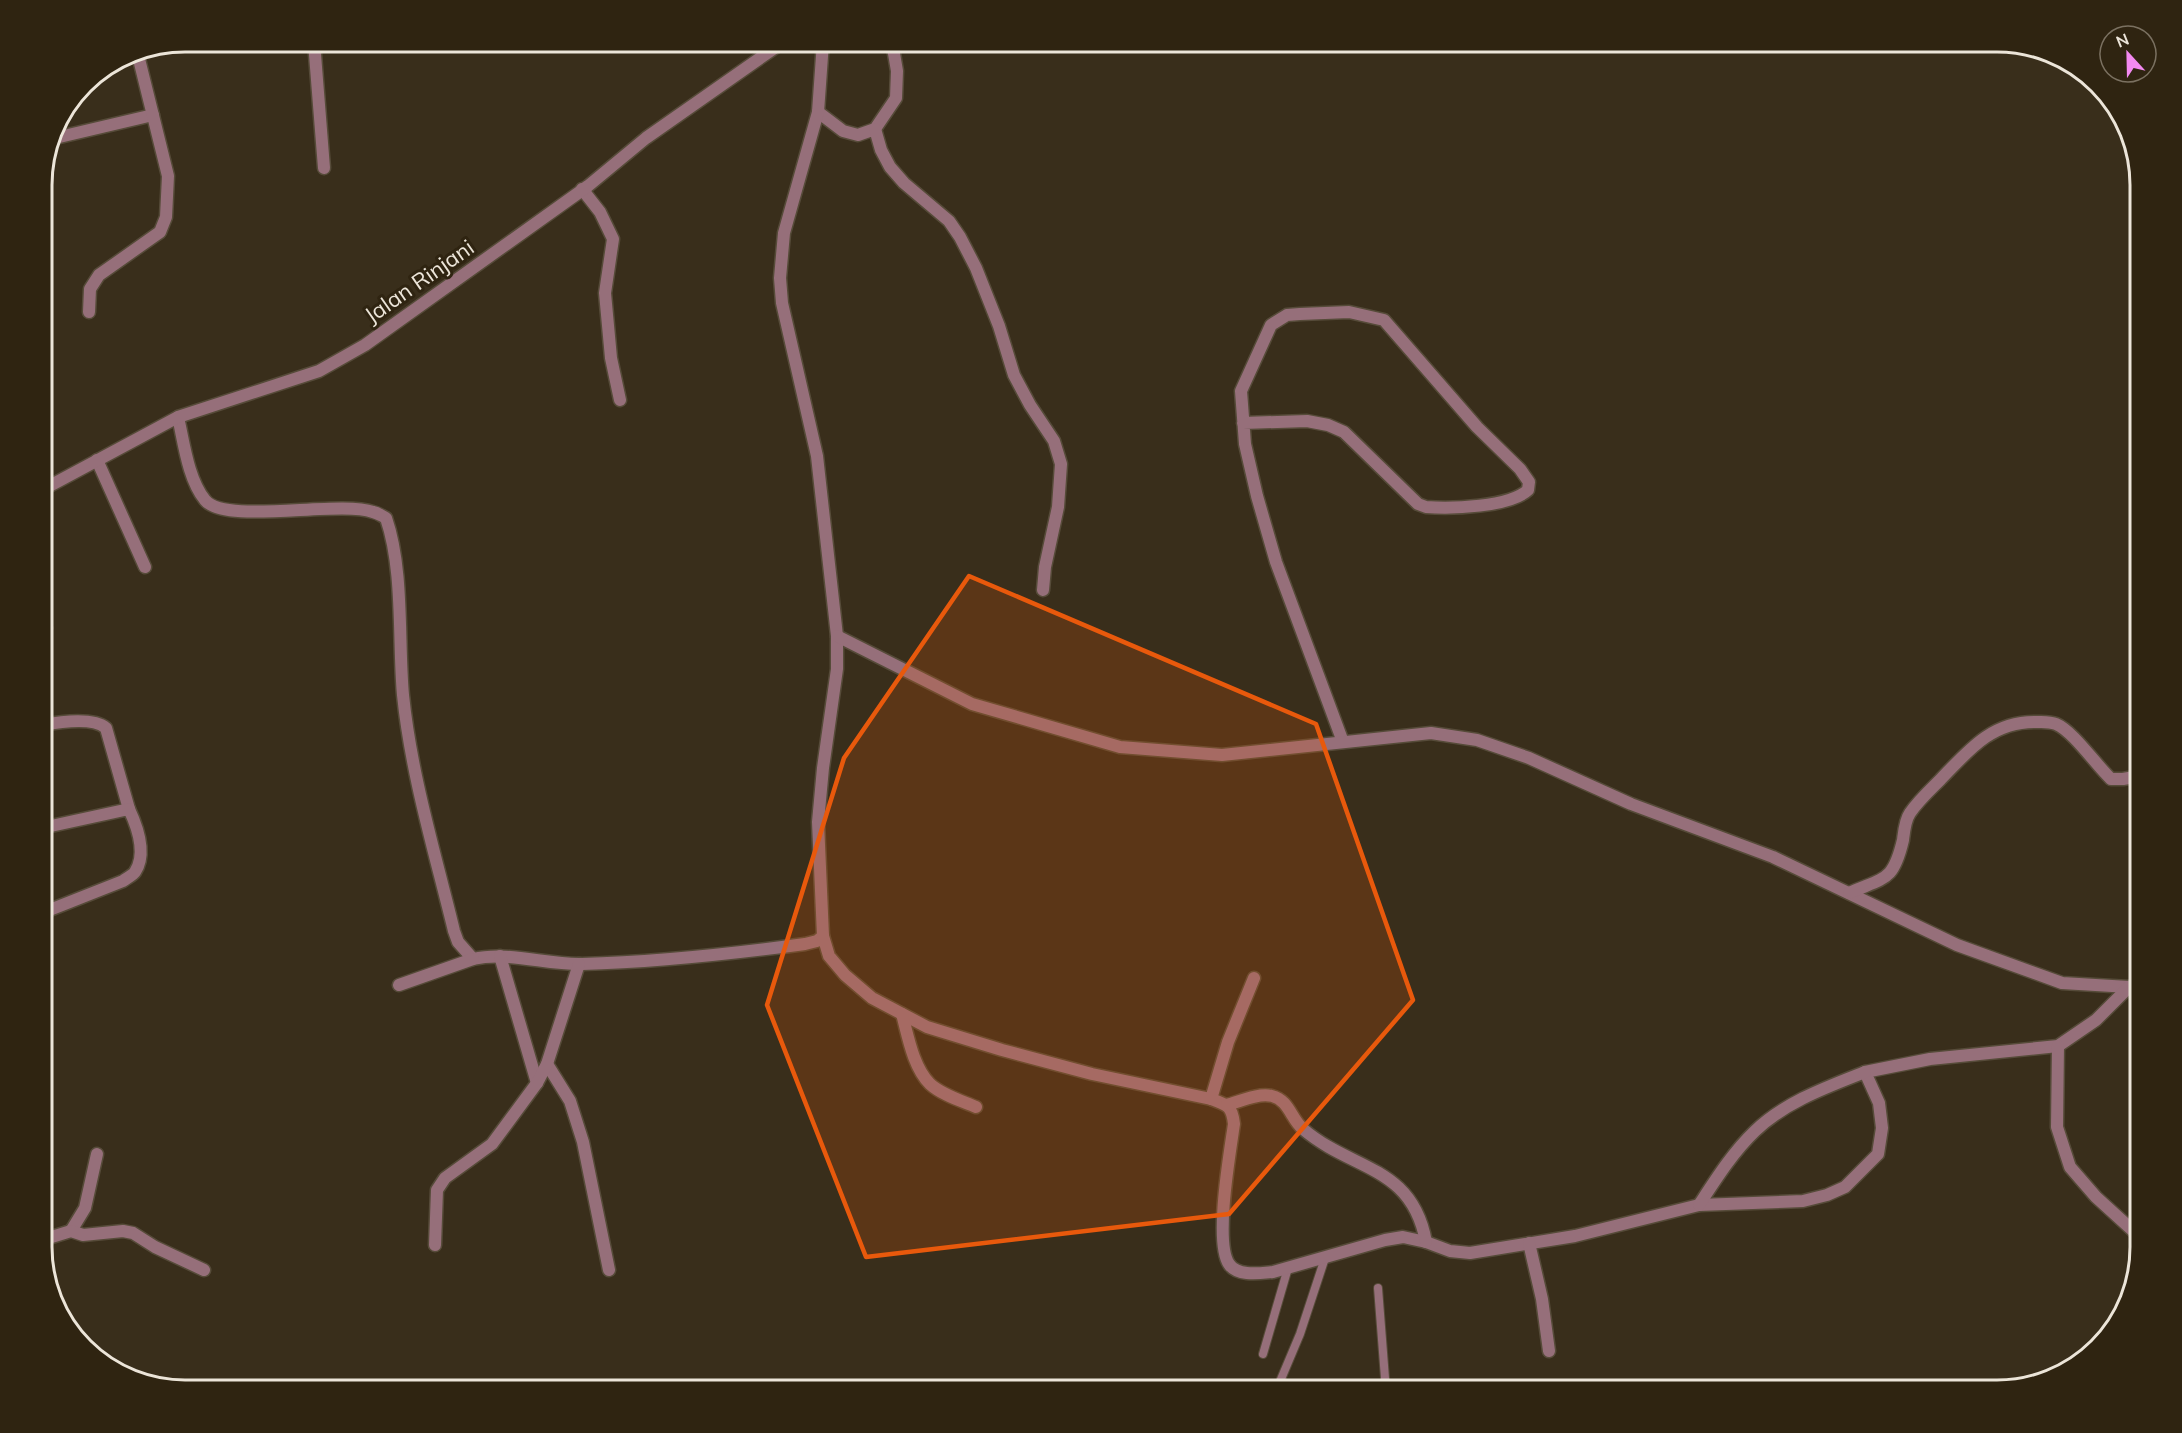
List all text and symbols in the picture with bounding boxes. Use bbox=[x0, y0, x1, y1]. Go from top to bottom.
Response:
north arrow bbox=[2098, 24, 2158, 84]
text: N bbox=[2113, 29, 2132, 52]
street label: Jalan Rinjani bbox=[359, 233, 479, 329]

